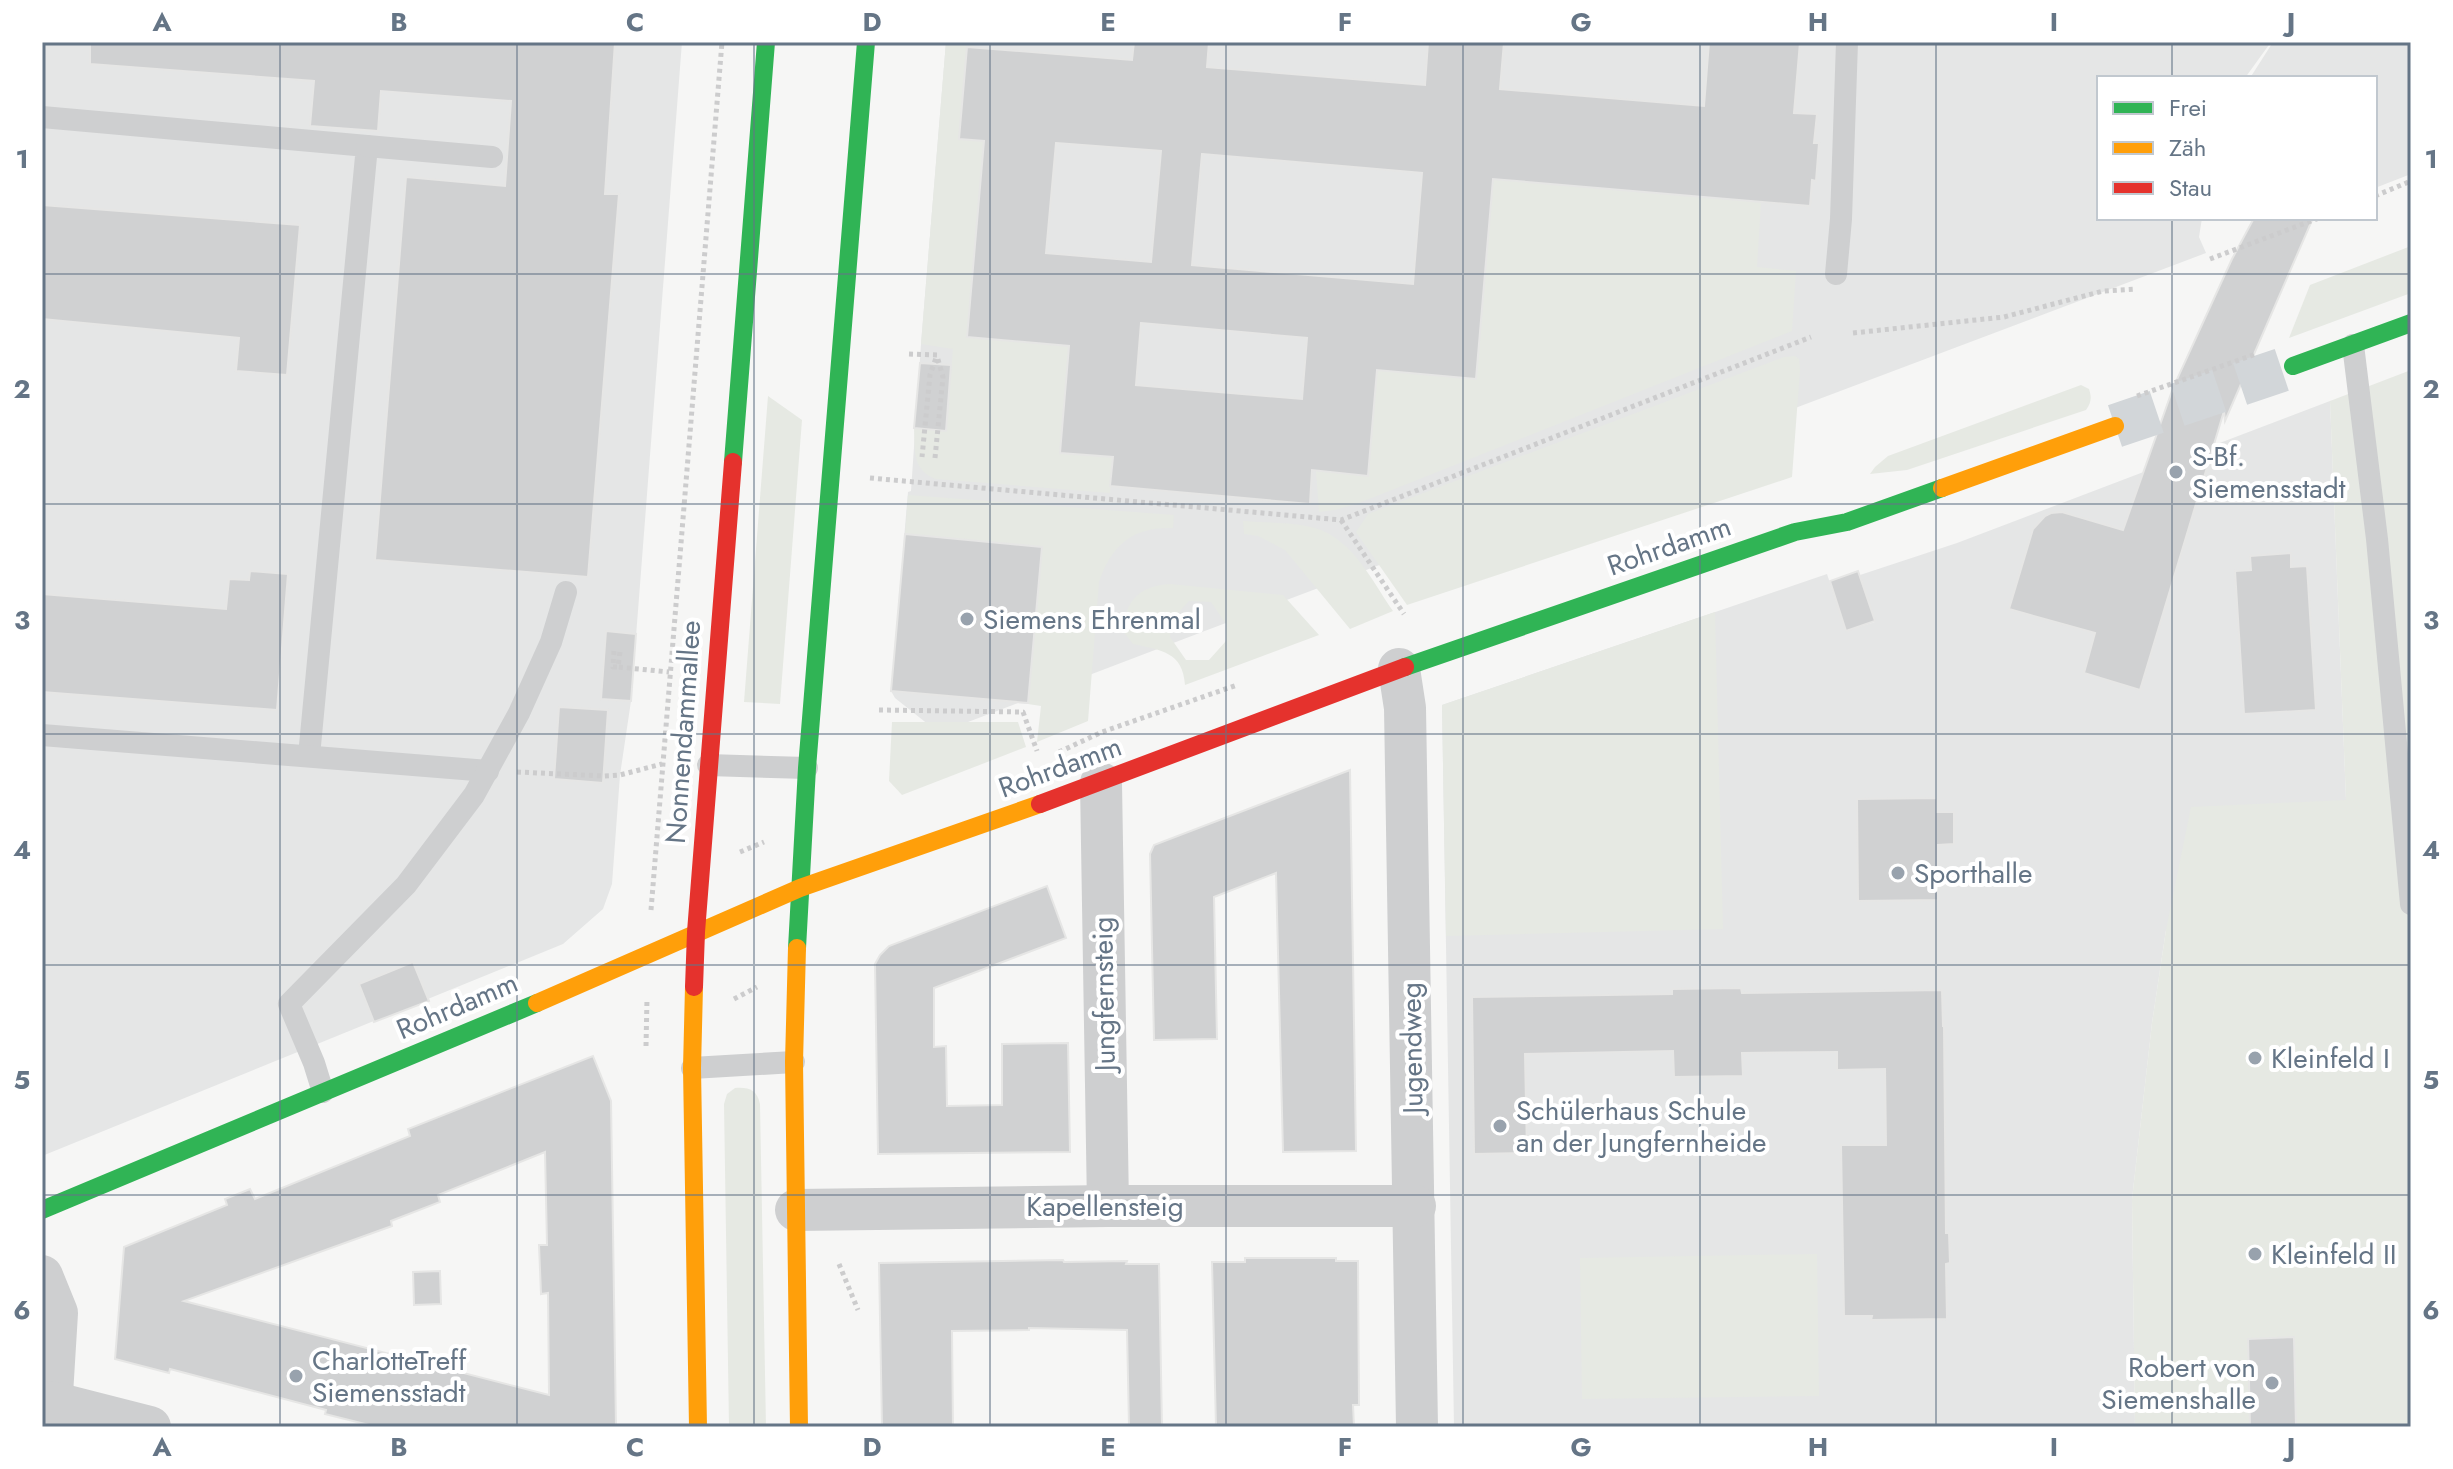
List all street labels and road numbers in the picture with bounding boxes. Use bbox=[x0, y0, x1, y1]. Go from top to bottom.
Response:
street label: Rohrdamm bbox=[1602, 506, 1736, 586]
street label: Nonnendammallee bbox=[655, 619, 711, 845]
street label: Rohrdamm bbox=[993, 726, 1127, 808]
street label: Jungfernsteig bbox=[1082, 916, 1126, 1076]
street label: Rohrdamm bbox=[390, 962, 524, 1050]
street label: Jugendweg bbox=[1390, 982, 1434, 1118]
street label: Kapellensteig bbox=[1026, 1186, 1184, 1227]

